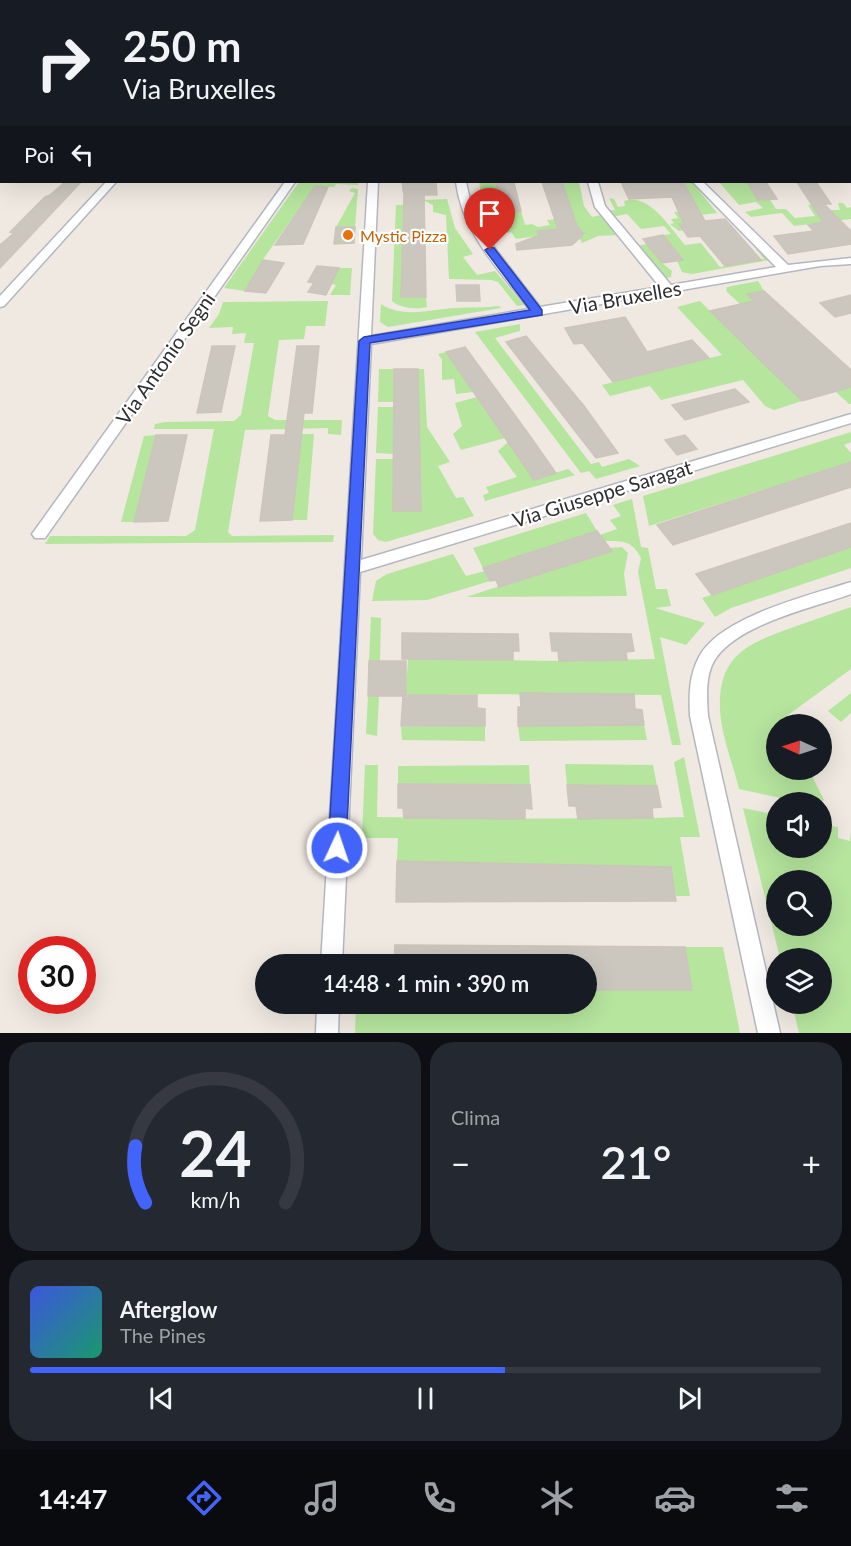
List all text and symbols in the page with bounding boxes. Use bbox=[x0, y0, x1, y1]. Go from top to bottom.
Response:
text: 250 m bbox=[123, 21, 241, 71]
icon: right bbox=[24, 24, 102, 102]
text: Via Bruxelles bbox=[123, 72, 276, 105]
icon: left bbox=[66, 138, 99, 171]
text: Poi bbox=[24, 141, 54, 168]
pin bbox=[464, 188, 515, 250]
icon: arrive bbox=[473, 197, 506, 230]
place label: Mystic Pizza bbox=[360, 226, 447, 245]
marker: Mystic Pizza bbox=[341, 228, 355, 242]
street label: Via Bruxelles bbox=[567, 275, 683, 319]
street label: Via Antonio Segni bbox=[110, 287, 220, 429]
street label: Via Giuseppe Saragat bbox=[509, 454, 695, 532]
north arrow bbox=[766, 714, 832, 780]
map controls bbox=[766, 714, 832, 1014]
button: sound bbox=[766, 792, 832, 858]
position arrow bbox=[305, 816, 369, 880]
button: search bbox=[766, 870, 832, 936]
speed limit sign: 30 bbox=[18, 936, 96, 1014]
button: layers bbox=[766, 948, 832, 1014]
text: 14:48 · 1 min · 390 m bbox=[323, 970, 529, 997]
text: Clima bbox=[451, 1105, 500, 1129]
text: 24 bbox=[179, 1115, 251, 1190]
text: 21° bbox=[601, 1135, 671, 1189]
text: − bbox=[451, 1143, 470, 1183]
text: + bbox=[802, 1143, 821, 1183]
text: km/h bbox=[190, 1188, 240, 1214]
text: Afterglow bbox=[120, 1296, 217, 1323]
text: The Pines bbox=[120, 1323, 206, 1347]
icon: previous bbox=[145, 1382, 178, 1415]
icon: pause bbox=[409, 1382, 442, 1415]
icon: next bbox=[673, 1382, 706, 1415]
icon: directions bbox=[183, 1477, 225, 1519]
icon: music bbox=[301, 1477, 343, 1519]
icon: phone bbox=[418, 1477, 460, 1519]
icon: climate bbox=[536, 1477, 578, 1519]
icon: car bbox=[654, 1477, 696, 1519]
icon: filters bbox=[771, 1477, 813, 1519]
text: 14:47 bbox=[38, 1482, 107, 1515]

